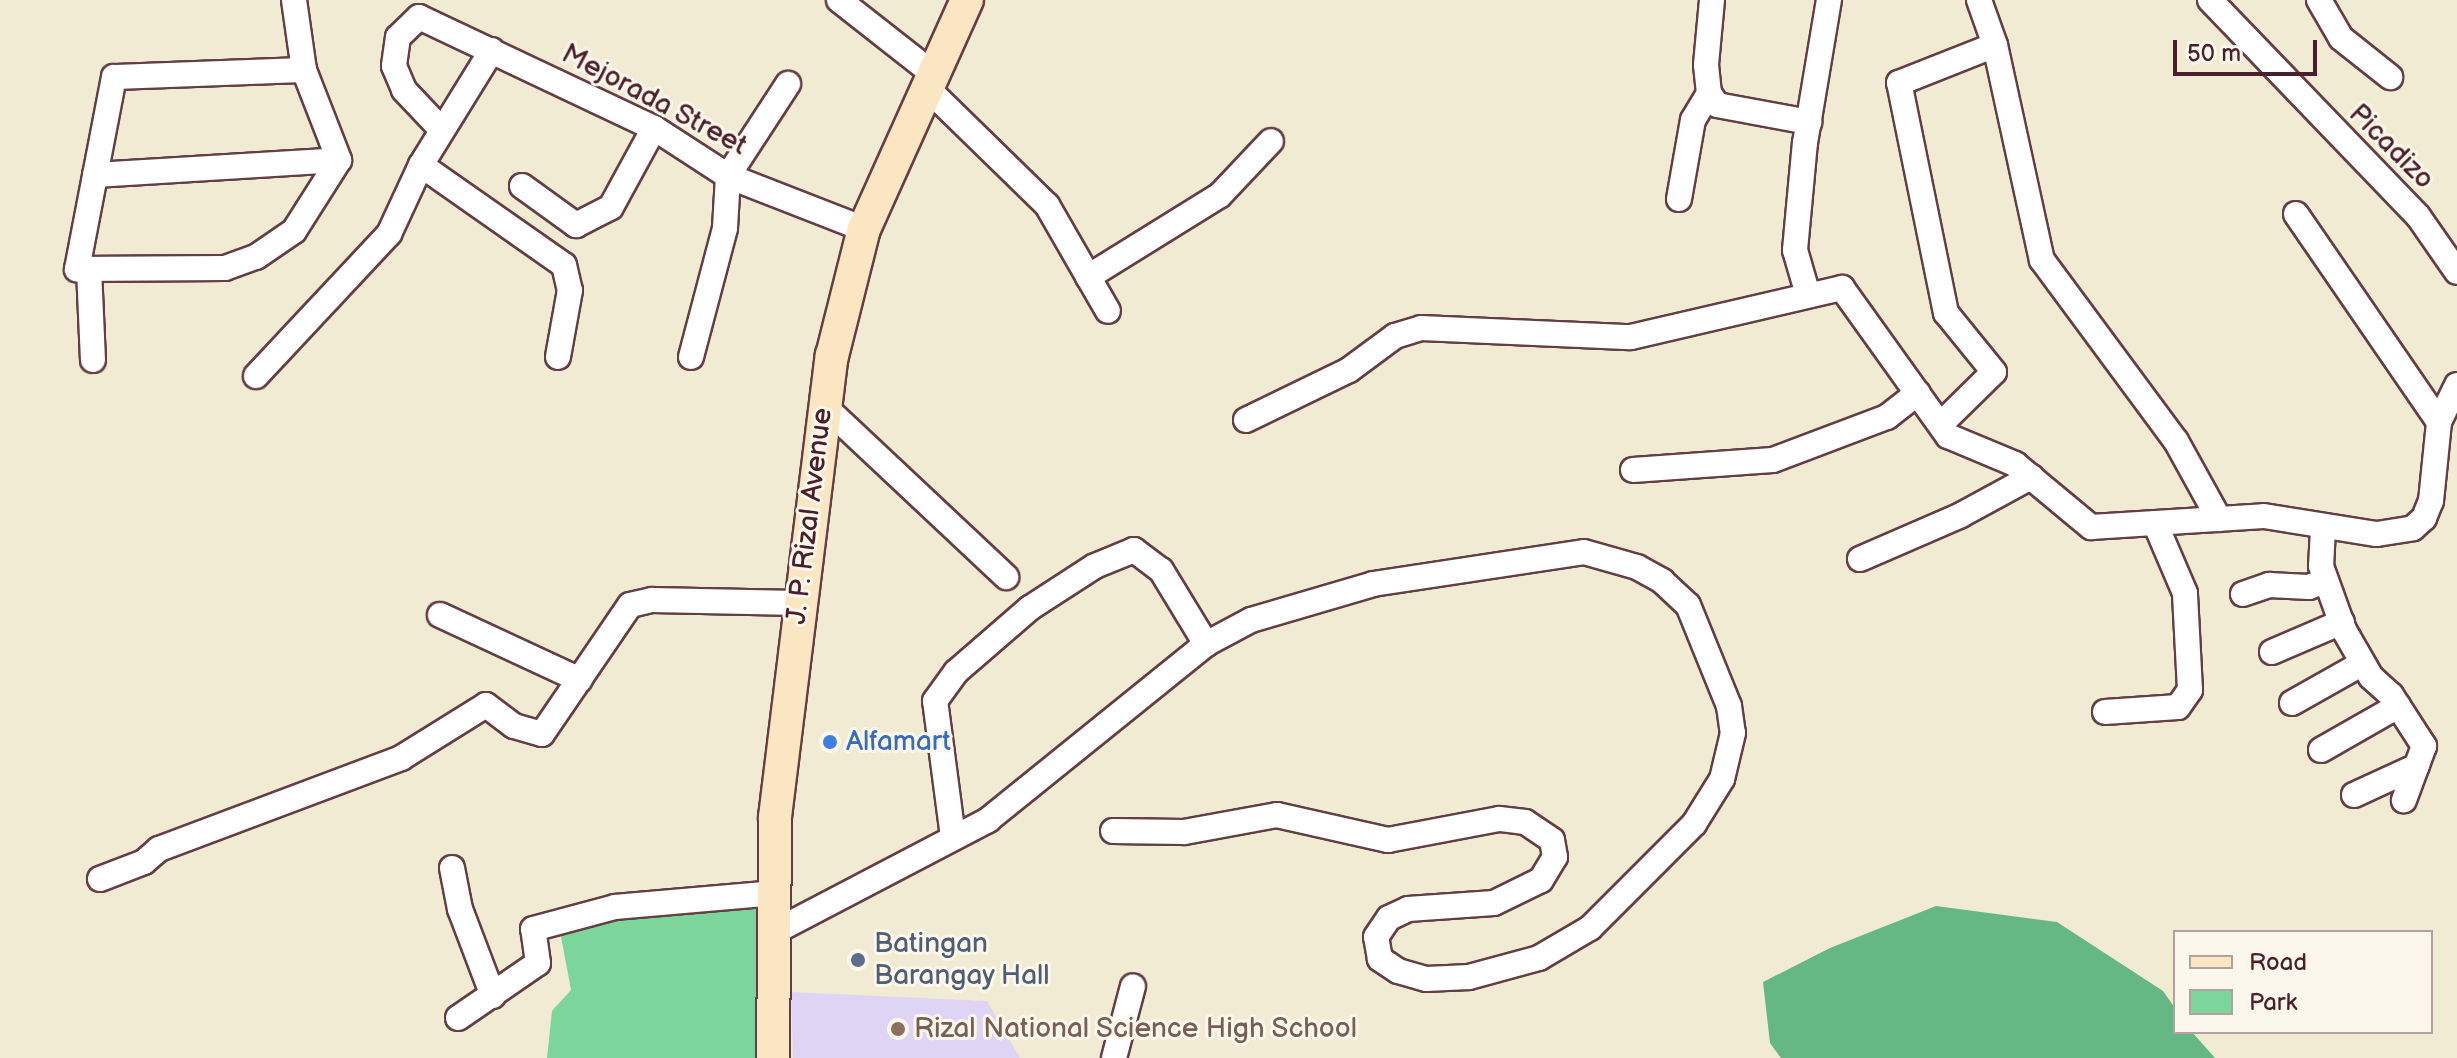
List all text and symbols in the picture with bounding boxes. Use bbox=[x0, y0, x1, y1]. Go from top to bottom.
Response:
scale bar bbox=[2177, 24, 2321, 74]
street label: Mejorada Street bbox=[556, 37, 752, 163]
text: 50 m bbox=[2187, 39, 2241, 68]
street label: Picadizo bbox=[2341, 97, 2441, 197]
street label: J. P. Rizal Avenue bbox=[780, 406, 840, 626]
place label: Alfamart bbox=[846, 725, 951, 759]
marker: Alfamart bbox=[821, 733, 839, 751]
place label: Batingan Barangay Hall bbox=[874, 927, 1051, 993]
legend bbox=[2173, 930, 2433, 1034]
text: Road bbox=[2249, 948, 2307, 977]
marker: Batingan Barangay Hall bbox=[849, 951, 867, 969]
text: Park bbox=[2249, 988, 2297, 1017]
place label: Rizal National Science High School bbox=[914, 1012, 1358, 1046]
marker: Rizal National Science High School bbox=[889, 1020, 907, 1038]

